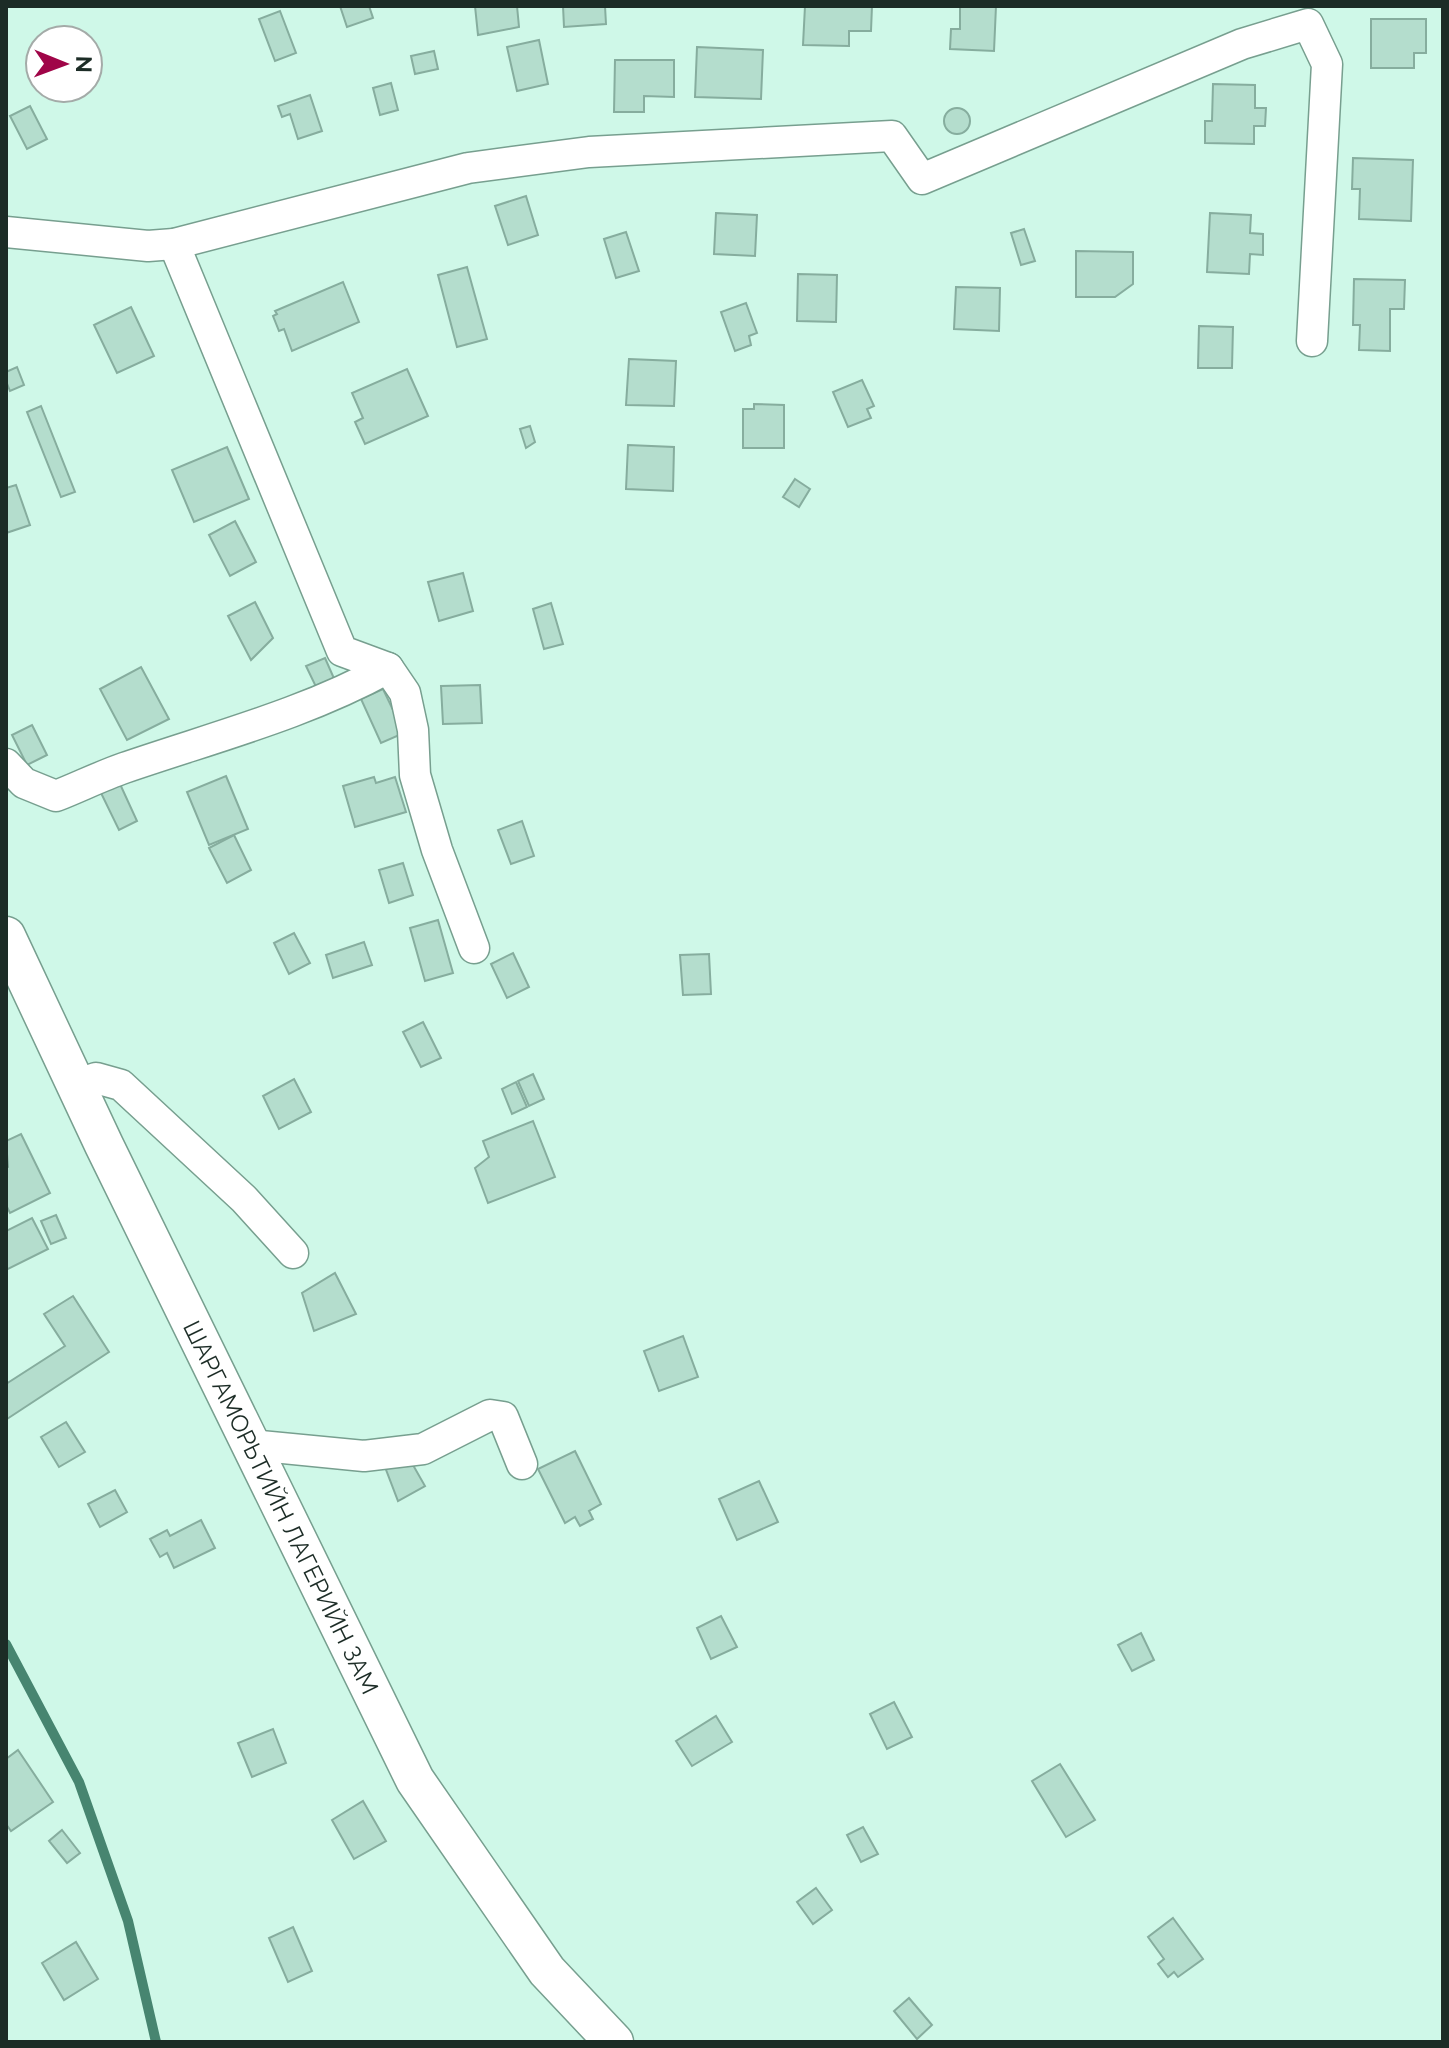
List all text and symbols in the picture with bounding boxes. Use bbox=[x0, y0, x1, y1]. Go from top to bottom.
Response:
north arrow bbox=[24, 24, 104, 104]
text: N bbox=[71, 56, 97, 73]
street label: ШАРГАМОРЬТИЙН ЛАГЕРИЙН ЗАМ bbox=[178, 1316, 385, 1699]

